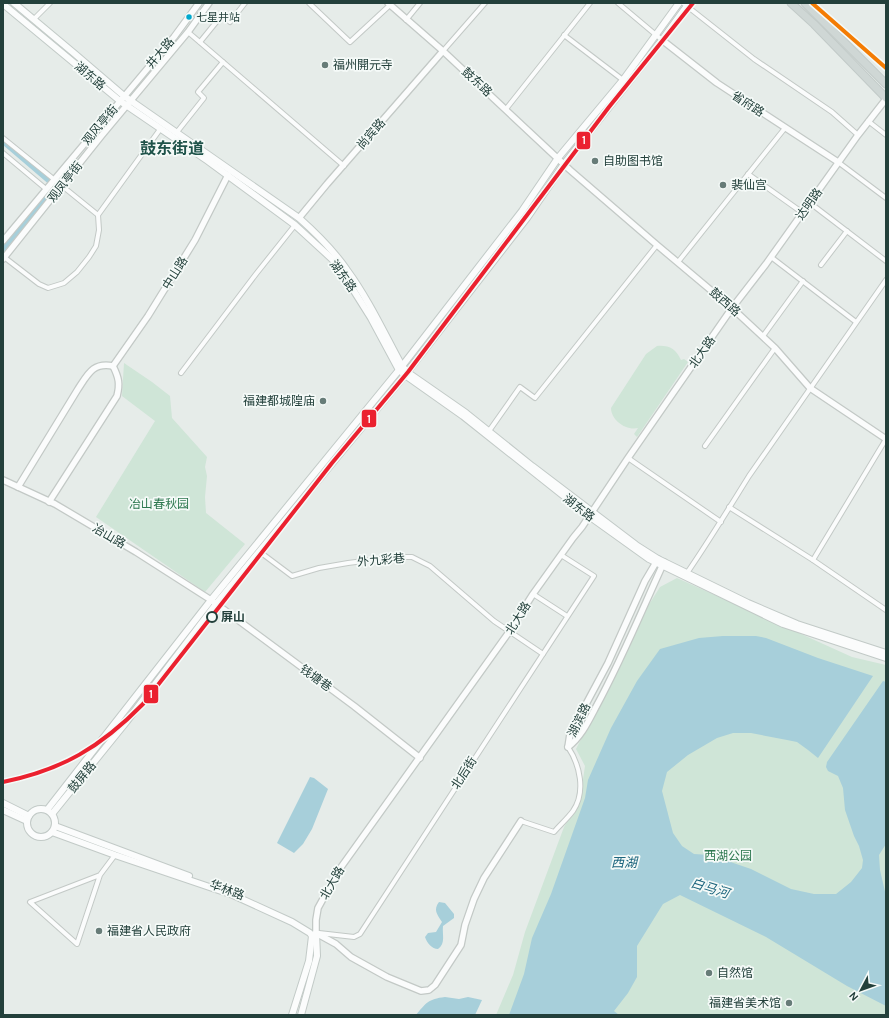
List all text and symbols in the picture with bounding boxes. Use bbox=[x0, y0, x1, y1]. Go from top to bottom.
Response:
place label: 七星井站 bbox=[196, 11, 240, 24]
marker: 七星井站 bbox=[184, 12, 194, 22]
street label: 井大路 bbox=[143, 35, 177, 71]
place label: 福州開元寺 bbox=[333, 58, 393, 72]
street label: 湖东路 bbox=[72, 59, 108, 93]
marker: 福州開元寺 bbox=[320, 60, 330, 70]
street label: 鼓东路 bbox=[459, 65, 495, 99]
street label: 省府路 bbox=[729, 88, 767, 120]
street label: 观风亭街 bbox=[79, 102, 121, 148]
street label: 尚宾路 bbox=[354, 116, 388, 152]
line badge: 1 bbox=[576, 131, 591, 150]
text: 1 bbox=[582, 134, 586, 147]
district label: 鼓东街道 bbox=[140, 139, 204, 158]
place label: 自助图书馆 bbox=[603, 154, 663, 168]
marker: 自助图书馆 bbox=[590, 156, 600, 166]
street label: 观凤亭街 bbox=[45, 159, 85, 205]
place label: 裴仙宫 bbox=[731, 178, 767, 192]
marker: 裴仙宫 bbox=[718, 180, 728, 190]
street label: 达明路 bbox=[793, 185, 825, 223]
street label: 中山路 bbox=[160, 254, 190, 292]
street label: 湖东路 bbox=[327, 257, 359, 295]
street label: 鼓西路 bbox=[707, 285, 743, 319]
street label: 北大路 bbox=[686, 333, 718, 371]
place label: 福建都城隍庙 bbox=[243, 394, 315, 408]
marker: 福建都城隍庙 bbox=[318, 396, 328, 406]
line badge: 1 bbox=[361, 409, 377, 428]
text: 1 bbox=[367, 413, 371, 426]
street label: 湖东路 bbox=[561, 491, 597, 525]
park label: 冶山春秋园 bbox=[129, 497, 189, 511]
street label: 冶山路 bbox=[90, 521, 128, 551]
street label: 外九彩巷 bbox=[356, 551, 406, 569]
street label: 北大路 bbox=[503, 599, 533, 637]
place label: 屏山 bbox=[221, 610, 245, 624]
marker: 屏山 bbox=[206, 611, 218, 623]
street label: 钱塘巷 bbox=[297, 662, 335, 694]
line badge: 1 bbox=[143, 684, 159, 704]
text: 1 bbox=[149, 688, 153, 701]
street label: 湖滨路 bbox=[565, 701, 593, 739]
street label: 北后街 bbox=[448, 754, 480, 792]
street label: 鼓屏路 bbox=[65, 759, 99, 795]
park label: 西湖公园 bbox=[704, 849, 752, 863]
water label: 西湖 bbox=[611, 855, 639, 870]
street label: 北大路 bbox=[317, 864, 347, 902]
water label: 白马河 bbox=[689, 875, 734, 902]
street label: 华林路 bbox=[208, 877, 246, 903]
place label: 福建省人民政府 bbox=[107, 924, 191, 938]
marker: 福建省人民政府 bbox=[94, 926, 104, 936]
place label: 自然馆 bbox=[717, 966, 753, 980]
marker: 自然馆 bbox=[704, 968, 714, 978]
north arrow bbox=[841, 970, 881, 1010]
text: N bbox=[846, 989, 861, 1003]
place label: 福建省美术馆 bbox=[709, 996, 781, 1010]
marker: 福建省美术馆 bbox=[784, 998, 794, 1008]

